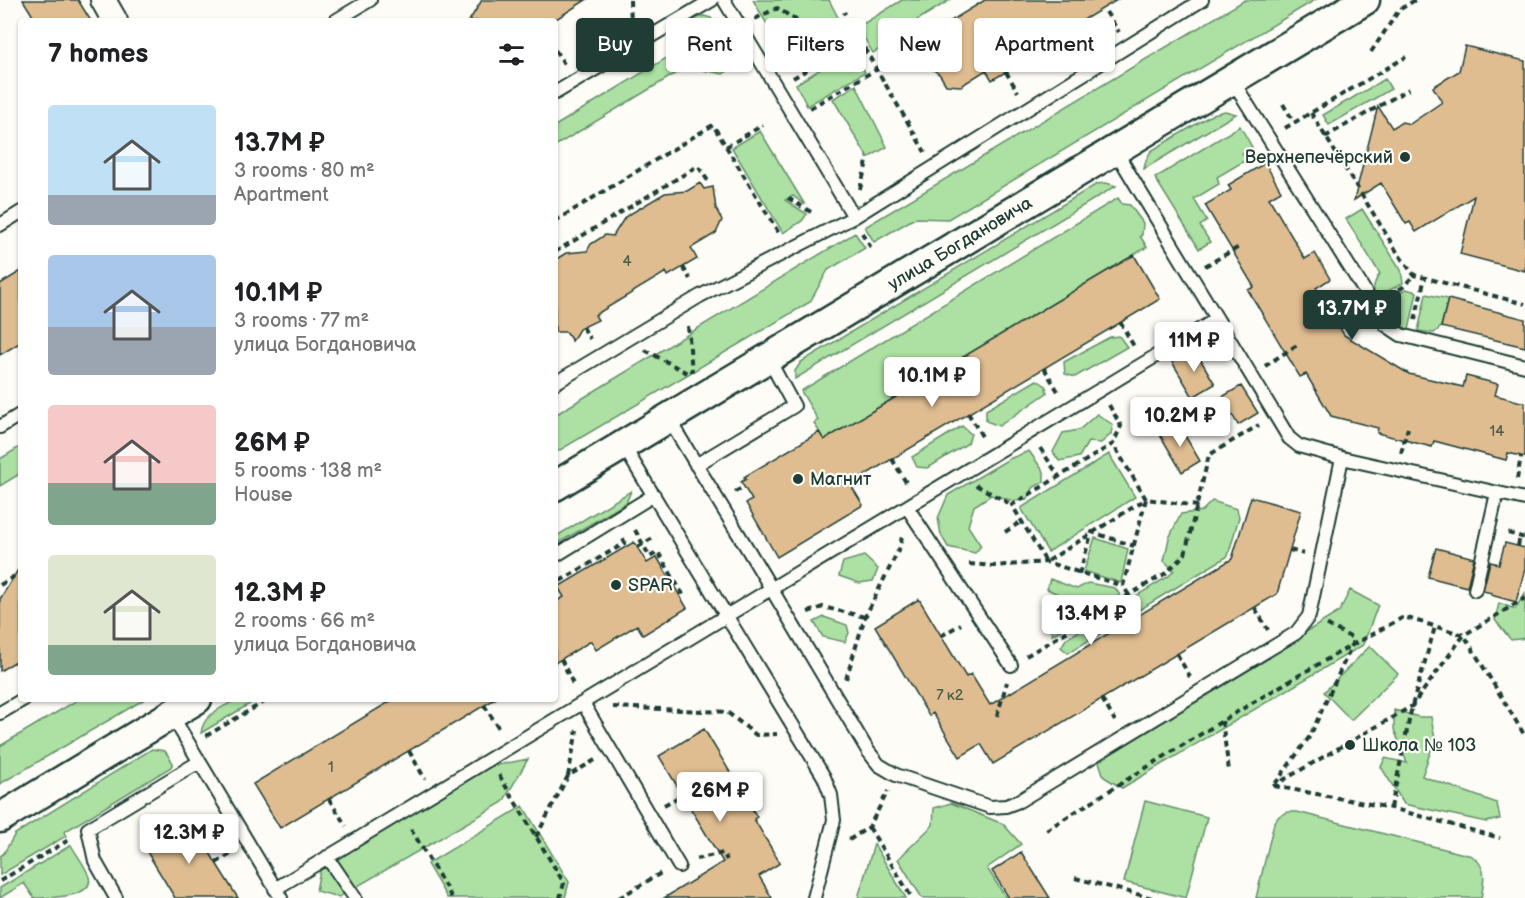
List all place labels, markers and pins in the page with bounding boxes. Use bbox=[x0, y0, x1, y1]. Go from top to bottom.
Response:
place label: Верхнепечёрский bbox=[1245, 147, 1393, 168]
marker: Верхнепечёрский bbox=[1398, 150, 1412, 164]
pin: 13.7M ₽ bbox=[1297, 290, 1407, 341]
pin: 11M ₽ bbox=[1152, 322, 1236, 373]
pin: 10.1M ₽ bbox=[877, 357, 987, 408]
pin: 10.2M ₽ bbox=[1125, 397, 1235, 448]
place label: Магнит bbox=[810, 469, 872, 490]
marker: Магнит bbox=[791, 472, 805, 486]
place label: SPAR bbox=[628, 575, 673, 596]
marker: SPAR bbox=[609, 578, 623, 592]
pin: 13.4M ₽ bbox=[1036, 595, 1146, 646]
place label: Школа № 103 bbox=[1362, 735, 1476, 756]
marker: Школа № 103 bbox=[1343, 738, 1357, 752]
pin: 26M ₽ bbox=[678, 772, 762, 823]
pin: 12.3M ₽ bbox=[134, 814, 244, 865]

